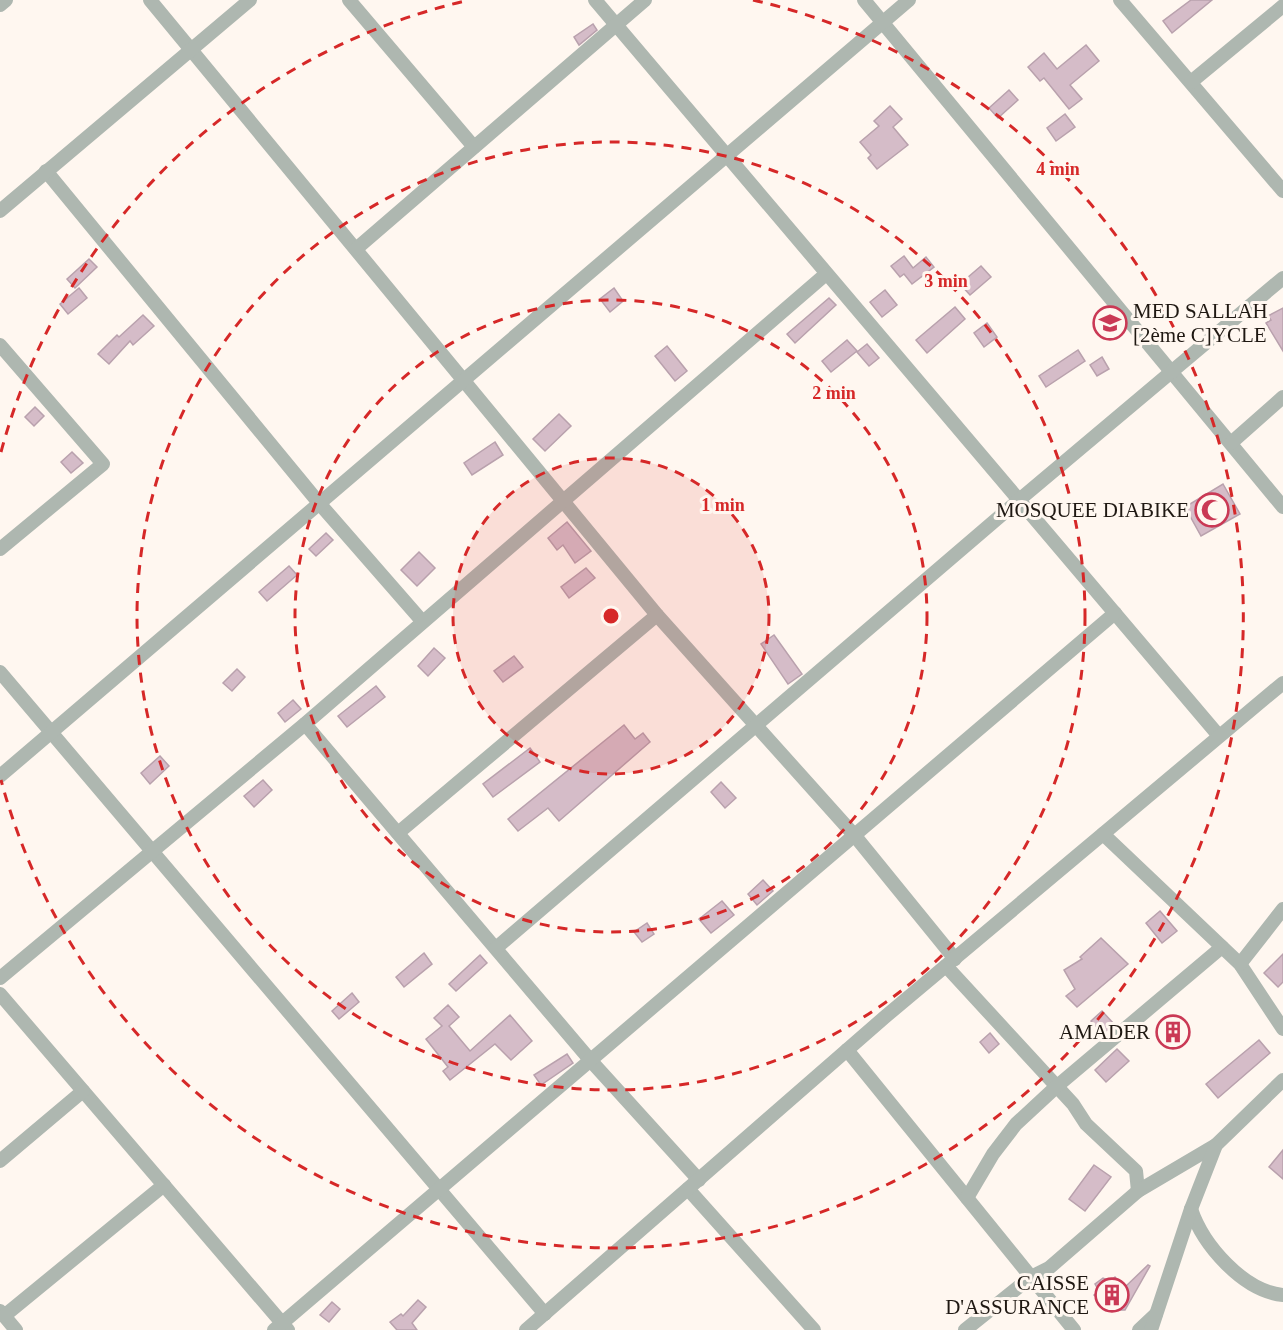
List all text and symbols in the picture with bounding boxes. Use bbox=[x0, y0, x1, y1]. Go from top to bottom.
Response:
text: 4 min bbox=[1036, 159, 1080, 179]
text: 3 min bbox=[924, 271, 968, 291]
place label: MED SALLAH [2ème C]YCLE bbox=[1133, 299, 1268, 347]
school or university icon: MED SALLAH [2ème C]YCLE bbox=[1092, 305, 1128, 341]
text: 2 min bbox=[812, 383, 856, 403]
mosque icon: MOSQUEE DIABIKE bbox=[1194, 492, 1230, 528]
text: 1 min bbox=[701, 495, 745, 515]
place label: MOSQUEE DIABIKE bbox=[996, 498, 1189, 522]
centre of rings bbox=[601, 606, 621, 626]
building icon: AMADER bbox=[1155, 1014, 1191, 1050]
place label: AMADER bbox=[1059, 1020, 1150, 1044]
place label: CAISSE D'ASSURANCE bbox=[945, 1271, 1089, 1319]
building icon: CAISSE D'ASSURANCE bbox=[1094, 1277, 1130, 1313]

